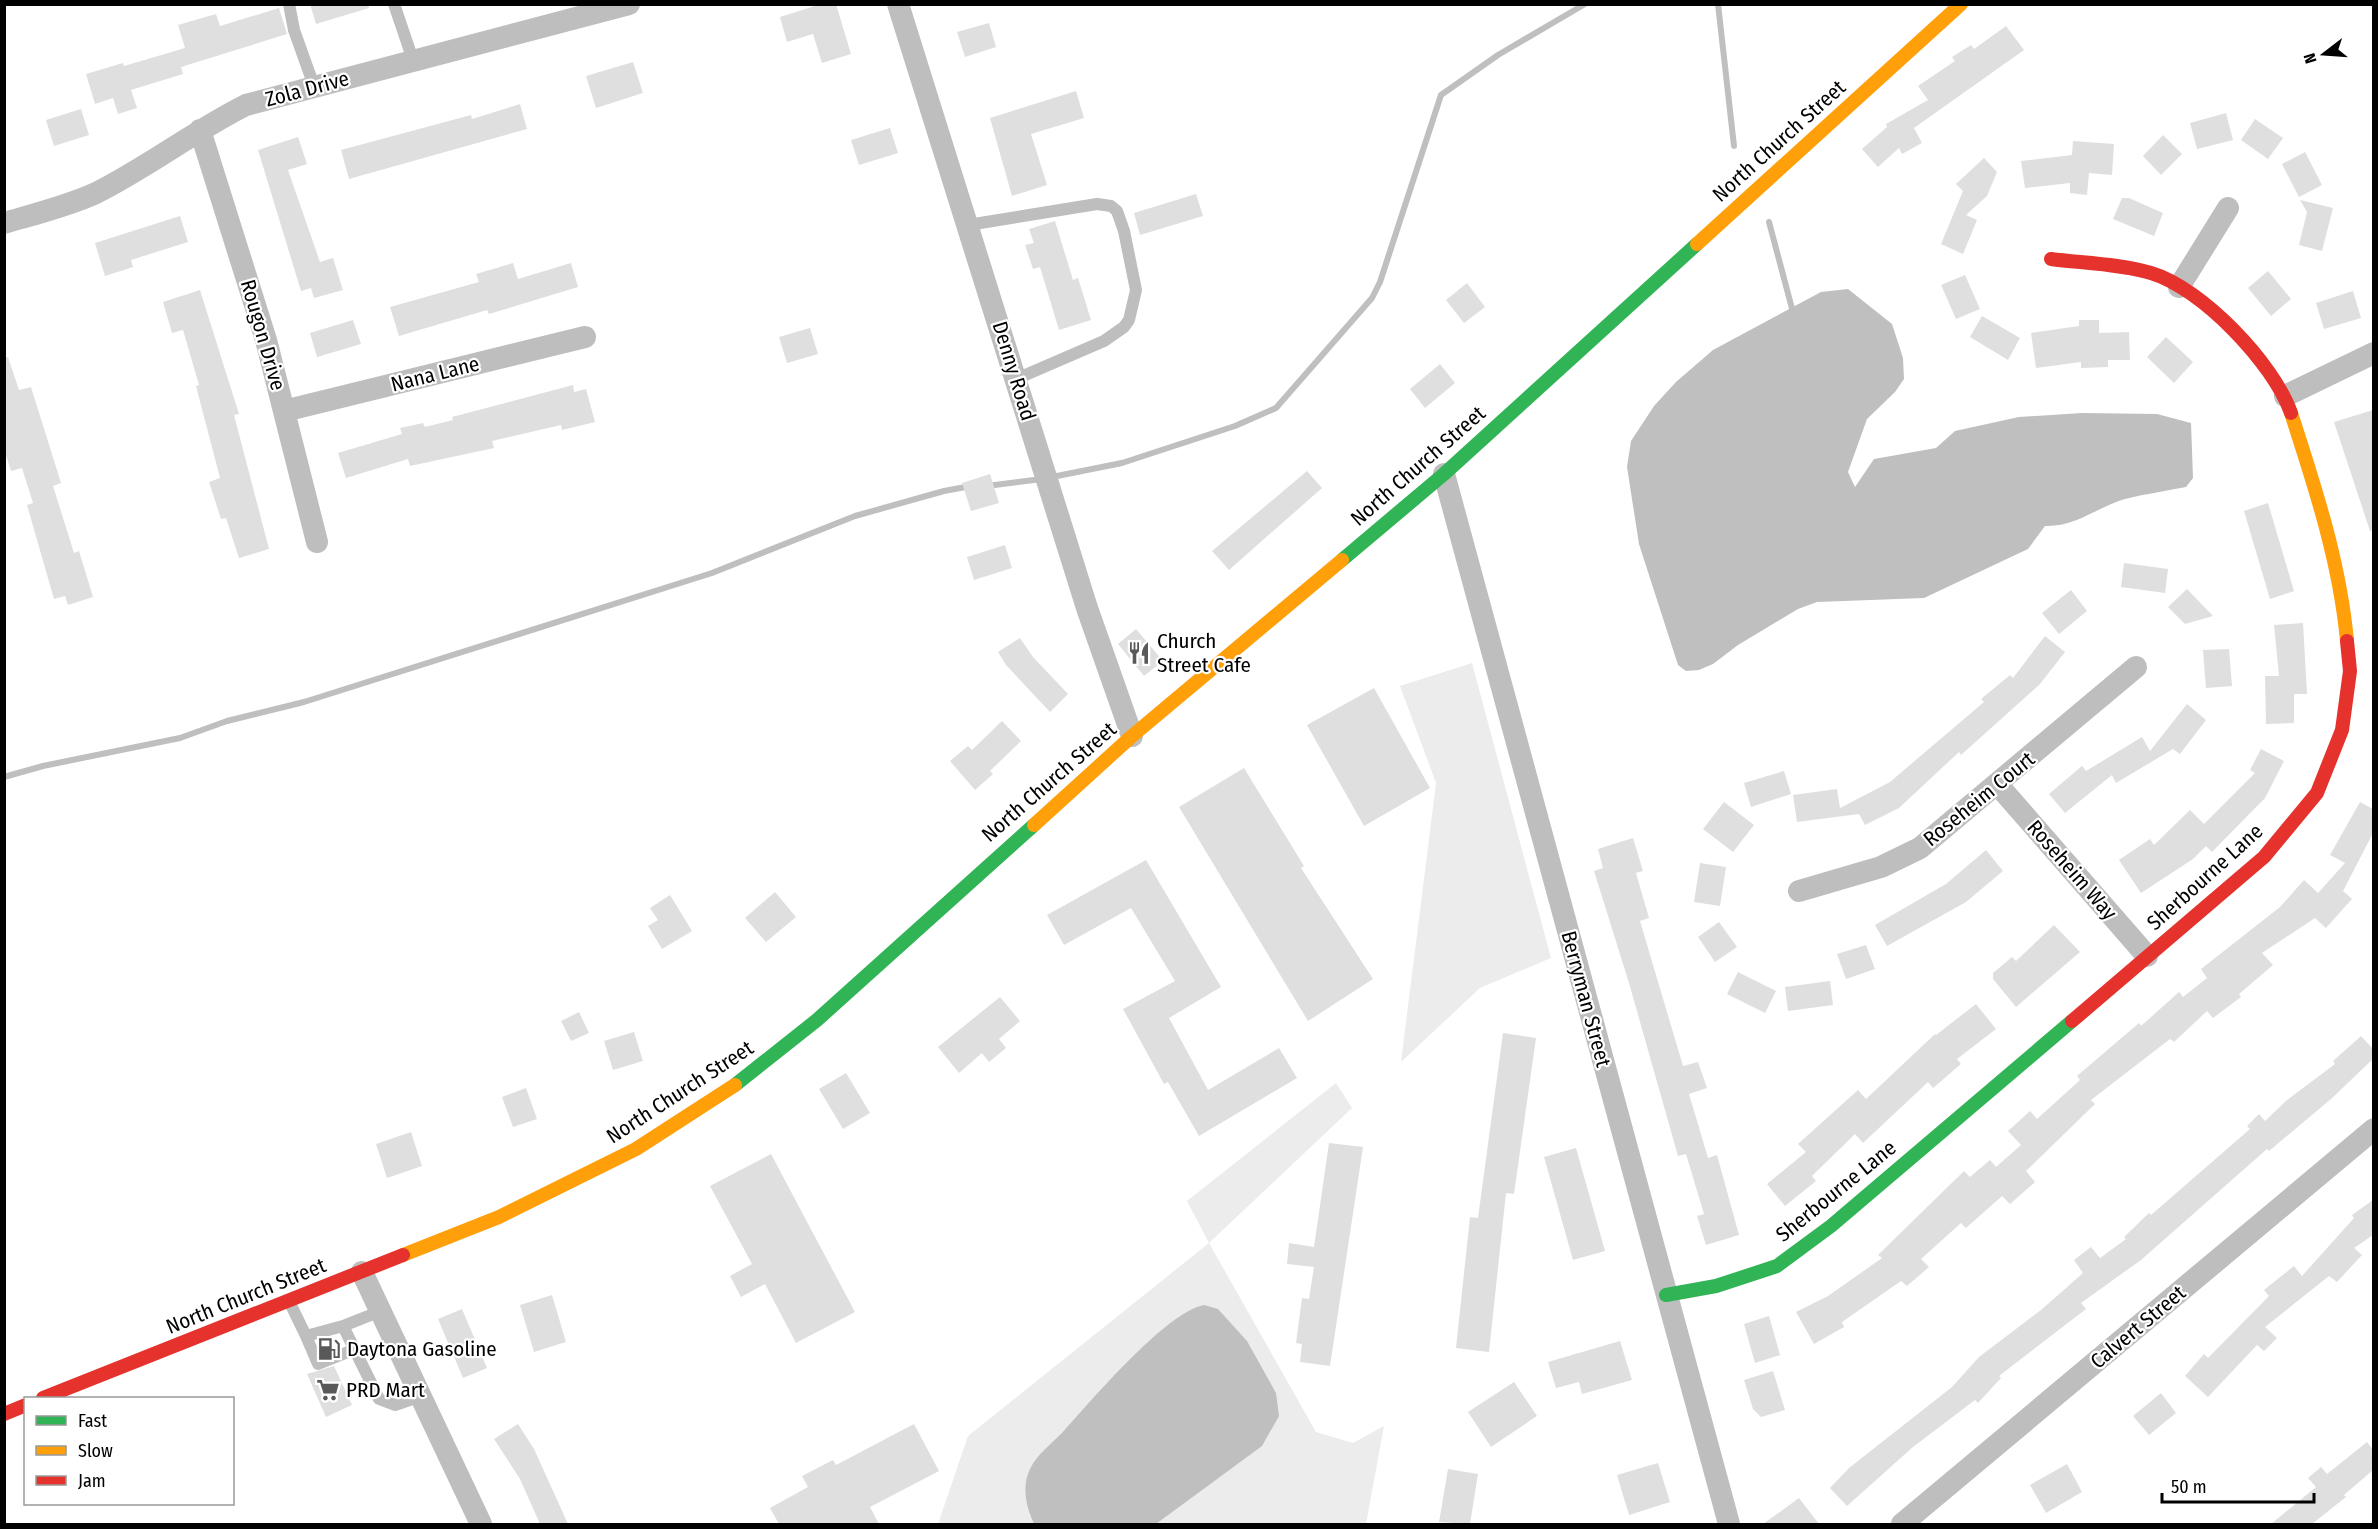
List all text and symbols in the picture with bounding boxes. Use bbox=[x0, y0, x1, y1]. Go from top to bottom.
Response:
north arrow bbox=[2294, 24, 2354, 84]
text: N bbox=[2300, 51, 2321, 66]
street label: Zola Drive bbox=[262, 65, 352, 113]
street label: North Church Street bbox=[1707, 74, 1851, 207]
street label: Rougon Drive bbox=[235, 277, 291, 393]
street label: Denny Road bbox=[987, 318, 1041, 424]
street label: Nana Lane bbox=[388, 350, 482, 398]
street label: North Church Street bbox=[1345, 400, 1491, 532]
place label: Church Street Cafe bbox=[1157, 628, 1251, 678]
restaurant icon: Church Street Cafe bbox=[1126, 640, 1152, 666]
street label: North Church Street bbox=[976, 716, 1122, 848]
street label: Roseheim Court bbox=[1918, 746, 2040, 852]
street label: Roseheim Way bbox=[2022, 815, 2123, 926]
street label: Sherbourne Lane bbox=[2142, 818, 2268, 936]
street label: Berryman Street bbox=[1555, 928, 1617, 1070]
street label: North Church Street bbox=[602, 1035, 758, 1149]
street label: Sherbourne Lane bbox=[1771, 1135, 1901, 1247]
street label: North Church Street bbox=[162, 1252, 330, 1340]
street label: Calvert Street bbox=[2085, 1280, 2191, 1374]
fuel station icon: Daytona Gasoline bbox=[316, 1336, 342, 1362]
place label: Daytona Gasoline bbox=[347, 1336, 497, 1362]
supermarket icon: PRD Mart bbox=[315, 1377, 341, 1403]
place label: PRD Mart bbox=[346, 1377, 425, 1403]
legend bbox=[24, 1397, 234, 1505]
text: Fast bbox=[78, 1410, 107, 1432]
text: Slow bbox=[78, 1440, 113, 1462]
scale bar bbox=[2162, 1466, 2314, 1504]
text: Jam bbox=[78, 1470, 106, 1492]
text: 50 m bbox=[2171, 1476, 2207, 1498]

